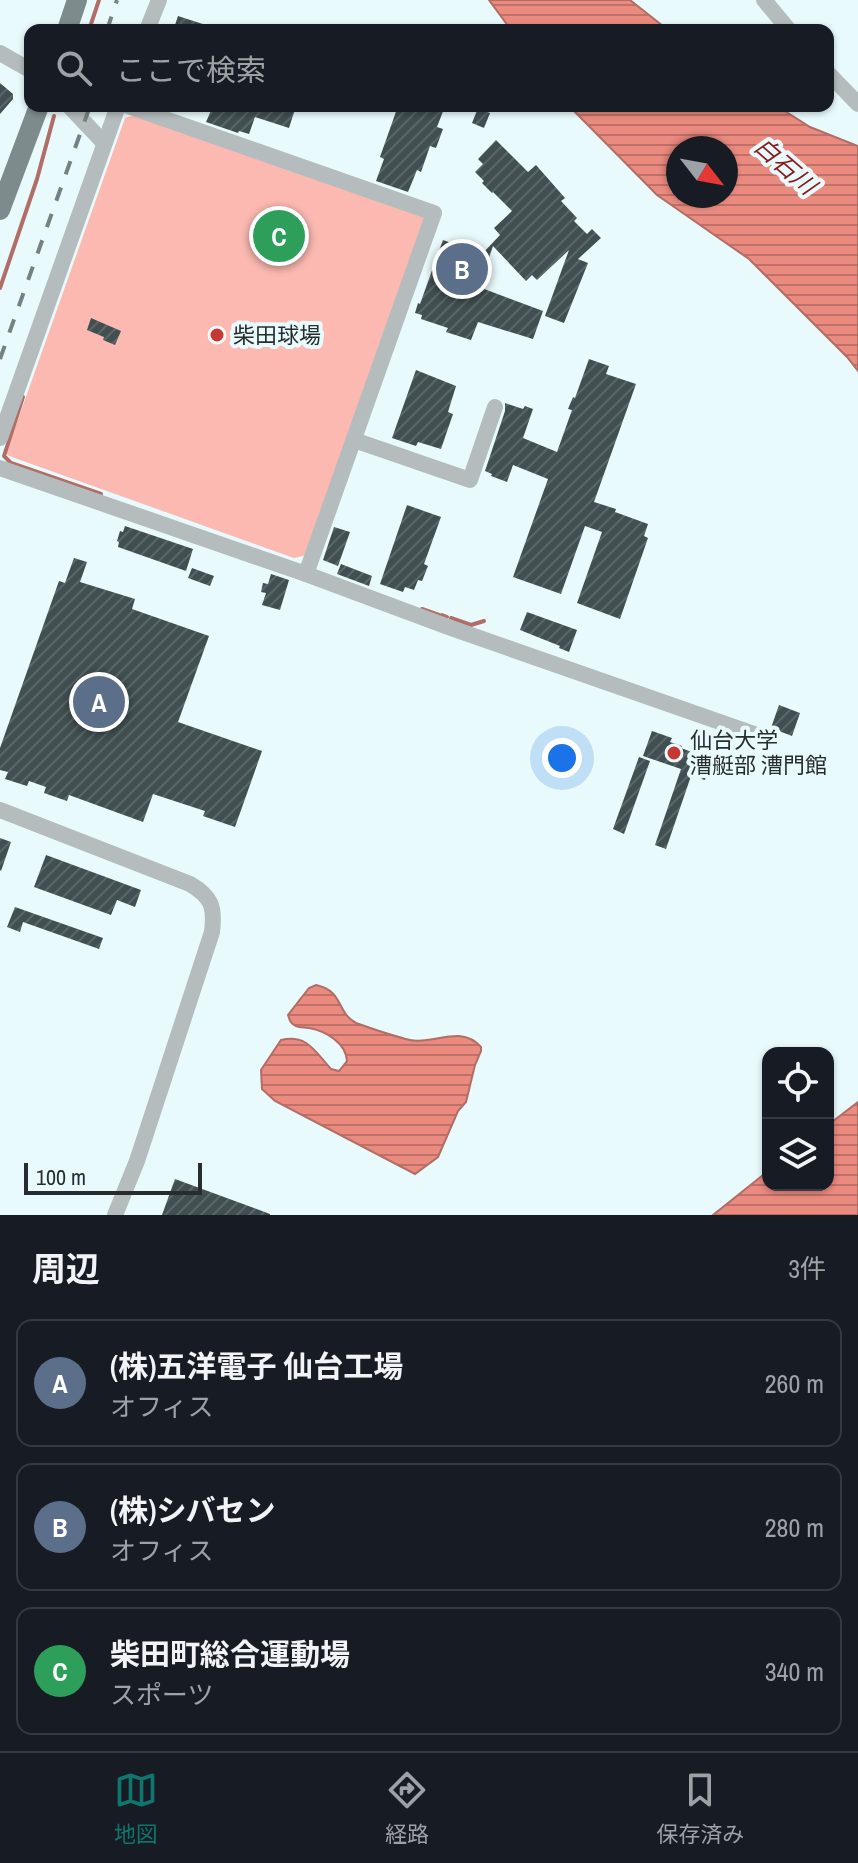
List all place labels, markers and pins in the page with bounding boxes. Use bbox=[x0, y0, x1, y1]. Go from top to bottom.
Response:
pin: C bbox=[253, 206, 305, 266]
pin: B bbox=[436, 239, 488, 299]
place label: 柴田球場 bbox=[233, 320, 321, 350]
marker: 柴田球場 bbox=[208, 326, 226, 344]
pin: A bbox=[73, 672, 125, 732]
place label: 仙台大学 漕艇部 漕門館 bbox=[690, 725, 827, 780]
marker: 仙台大学 漕艇部 漕門館 bbox=[665, 744, 683, 762]

